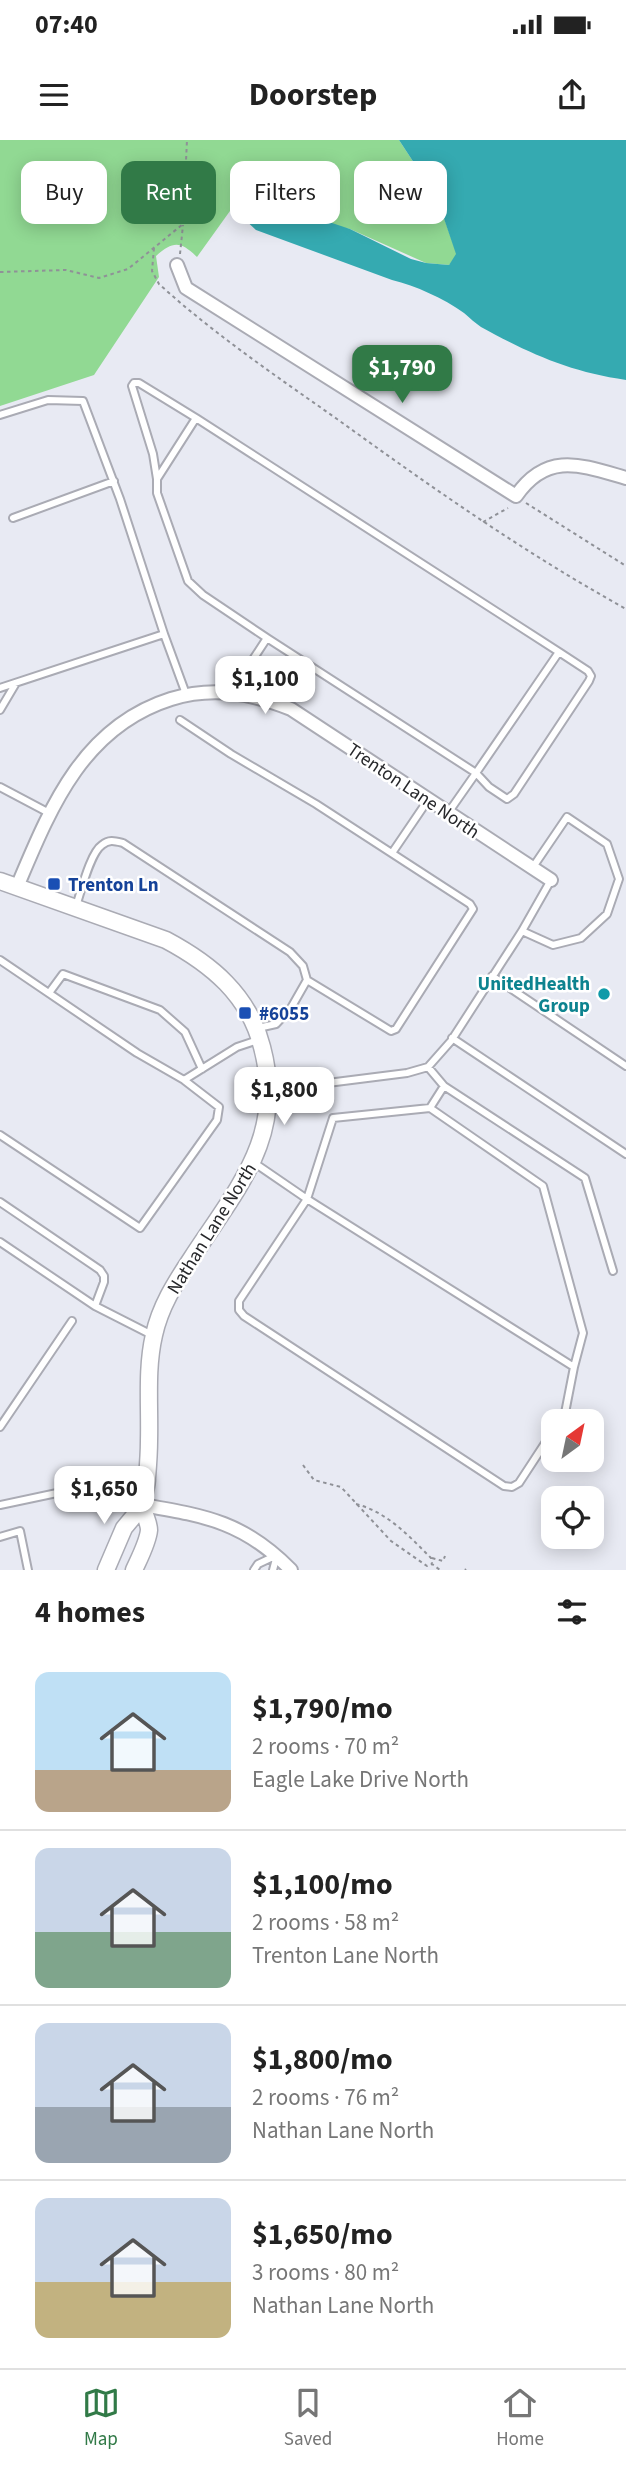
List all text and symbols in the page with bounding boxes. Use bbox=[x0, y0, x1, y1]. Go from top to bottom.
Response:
text: 07:40 bbox=[35, 6, 98, 43]
text: Doorstep bbox=[249, 72, 377, 118]
icon: menu bbox=[35, 76, 73, 114]
icon: share bbox=[553, 76, 591, 114]
chip: Buy bbox=[21, 161, 107, 224]
chip: Rent bbox=[121, 161, 216, 224]
chip: Filters bbox=[230, 161, 340, 224]
chip: New bbox=[354, 161, 447, 224]
pin: $1,790 bbox=[345, 345, 459, 405]
text: $1,790 bbox=[368, 351, 436, 384]
pin: $1,100 bbox=[208, 656, 322, 716]
text: $1,100 bbox=[231, 662, 299, 695]
street label: Trenton Lane North bbox=[342, 737, 485, 846]
place label: Trenton Ln bbox=[68, 872, 159, 899]
marker: Trenton Ln bbox=[46, 876, 62, 892]
place label: UnitedHealth Group bbox=[478, 971, 590, 1020]
marker: UnitedHealth Group bbox=[596, 986, 612, 1002]
place label: #6055 bbox=[259, 1001, 309, 1028]
marker: #6055 bbox=[237, 1005, 253, 1021]
pin: $1,800 bbox=[227, 1068, 341, 1127]
text: $1,800 bbox=[250, 1073, 318, 1106]
street label: Nathan Lane North bbox=[161, 1158, 264, 1300]
north arrow bbox=[541, 1409, 604, 1472]
map controls bbox=[541, 1409, 604, 1549]
pin: $1,650 bbox=[47, 1466, 161, 1526]
text: $1,650 bbox=[70, 1472, 138, 1505]
button: locate bbox=[541, 1486, 604, 1549]
text: 4 homes bbox=[35, 1591, 145, 1634]
icon: filters bbox=[553, 1593, 591, 1631]
text: $1,790/mo bbox=[252, 1687, 393, 1730]
icon: home bbox=[91, 1700, 175, 1784]
text: 2 rooms · 70 m² bbox=[252, 1730, 399, 1763]
text: Eagle Lake Drive North bbox=[252, 1763, 469, 1796]
text: $1,100/mo bbox=[252, 1863, 393, 1906]
icon: home bbox=[91, 1876, 175, 1960]
text: 2 rooms · 58 m² bbox=[252, 1906, 399, 1939]
text: Trenton Lane North bbox=[252, 1939, 439, 1972]
text: $1,800/mo bbox=[252, 2038, 393, 2081]
icon: home bbox=[91, 2051, 175, 2135]
text: 2 rooms · 76 m² bbox=[252, 2081, 399, 2114]
text: Nathan Lane North bbox=[252, 2114, 434, 2147]
text: $1,650/mo bbox=[252, 2213, 393, 2256]
icon: home bbox=[91, 2226, 175, 2310]
text: 3 rooms · 80 m² bbox=[252, 2256, 399, 2289]
text: Nathan Lane North bbox=[252, 2289, 434, 2322]
tab: Map bbox=[82, 2384, 120, 2453]
tab: Saved bbox=[284, 2384, 332, 2453]
tab: Home bbox=[496, 2384, 544, 2453]

